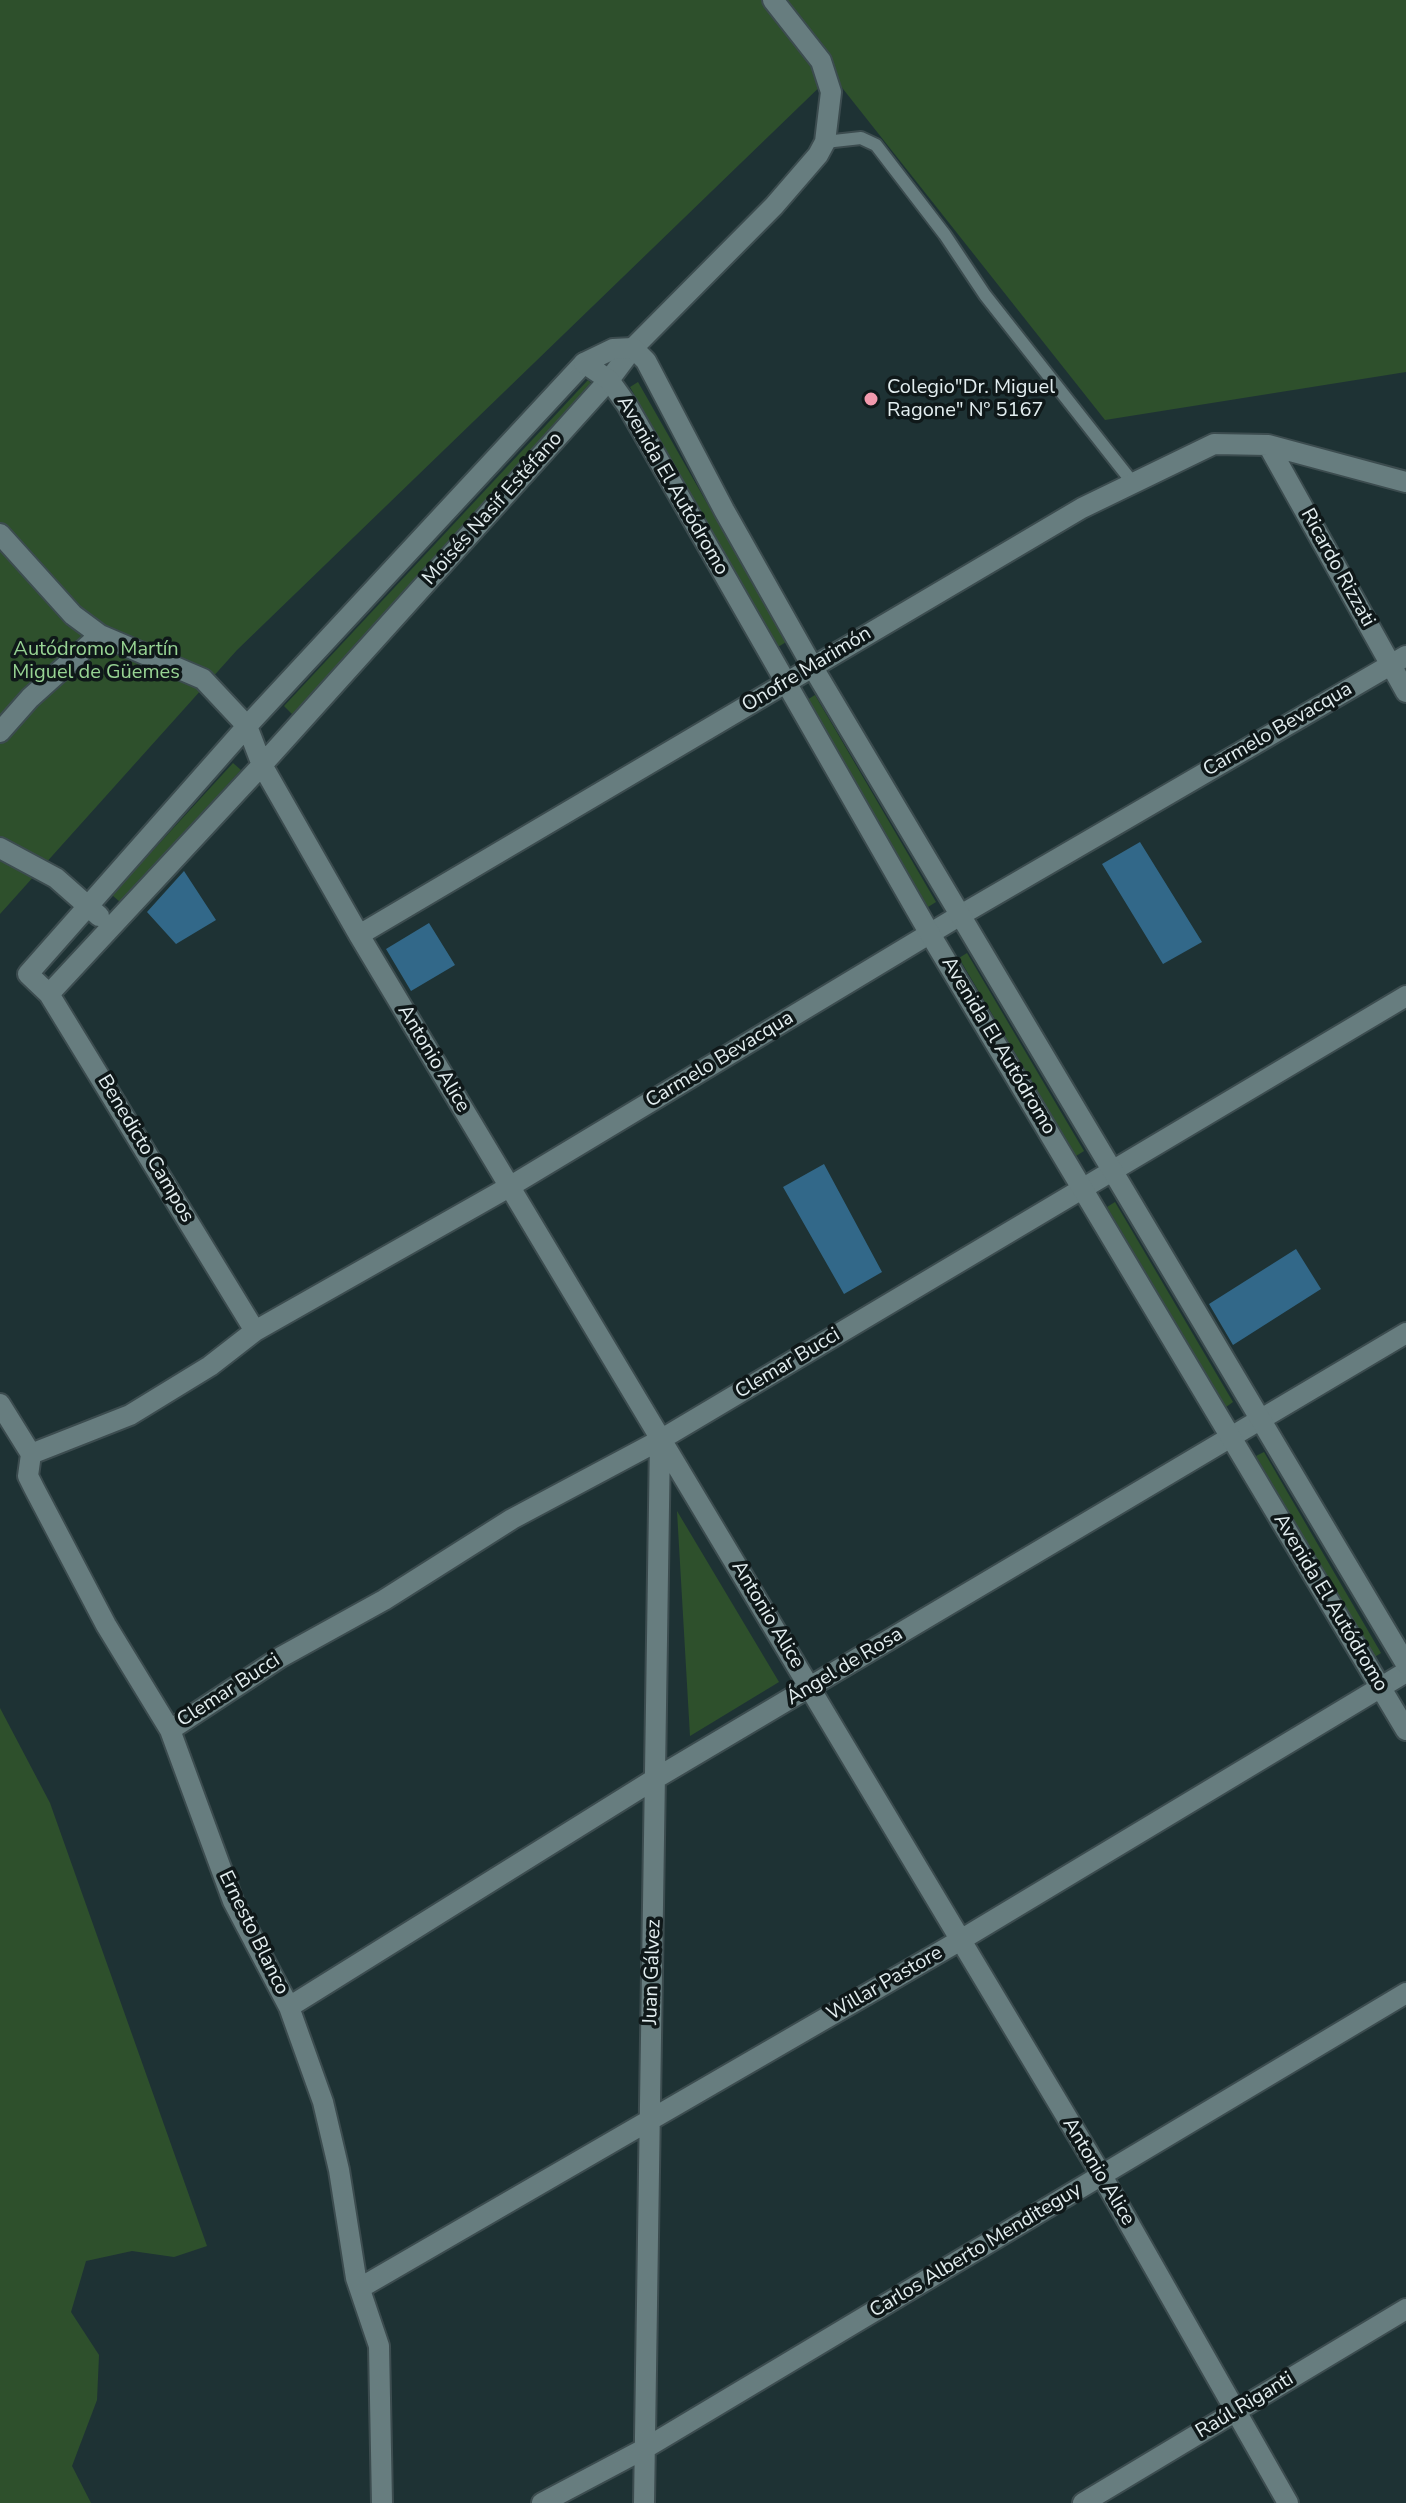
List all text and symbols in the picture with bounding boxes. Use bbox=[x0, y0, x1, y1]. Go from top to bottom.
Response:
place label: Colegio"Dr. Miguel Ragone" Nº 5167 bbox=[887, 376, 1055, 423]
marker: Colegio"Dr. Miguel Ragone" Nº 5167 bbox=[862, 390, 880, 408]
street label: Avenida El Autódromo bbox=[611, 392, 733, 580]
street label: Moisés Nasif Estéfano bbox=[418, 428, 568, 590]
street label: Ricardo Rizzati bbox=[1295, 505, 1379, 631]
street label: Onofre Marimón bbox=[738, 622, 876, 718]
park label: Autódromo Martín Miguel de Güemes bbox=[12, 638, 180, 685]
street label: Carmelo Bevacqua bbox=[1199, 678, 1357, 782]
street label: Avenida El Autódromo bbox=[935, 953, 1061, 1139]
street label: Antonio Alice bbox=[392, 1001, 474, 1117]
street label: Carmelo Bevacqua bbox=[642, 1006, 798, 1114]
street label: Benedicto Campos bbox=[91, 1071, 199, 1227]
street label: Clemar Bucci bbox=[731, 1323, 845, 1405]
street label: Avenida El Autódromo bbox=[1267, 1510, 1393, 1696]
street label: Antonio Alice bbox=[726, 1557, 808, 1673]
street label: Ángel de Rosa bbox=[783, 1623, 907, 1711]
street label: Clemar Bucci bbox=[173, 1649, 285, 1733]
street label: Ernesto Blanco bbox=[213, 1867, 293, 1999]
street label: Juan Gálvez bbox=[639, 1919, 667, 2025]
street label: Willar Pastore bbox=[823, 1941, 947, 2027]
street label: Antonio Alice bbox=[1057, 2114, 1139, 2230]
street label: Carlos Alberto Menditeguy bbox=[866, 2178, 1086, 2324]
street label: Raúl Riganti bbox=[1192, 2367, 1298, 2445]

